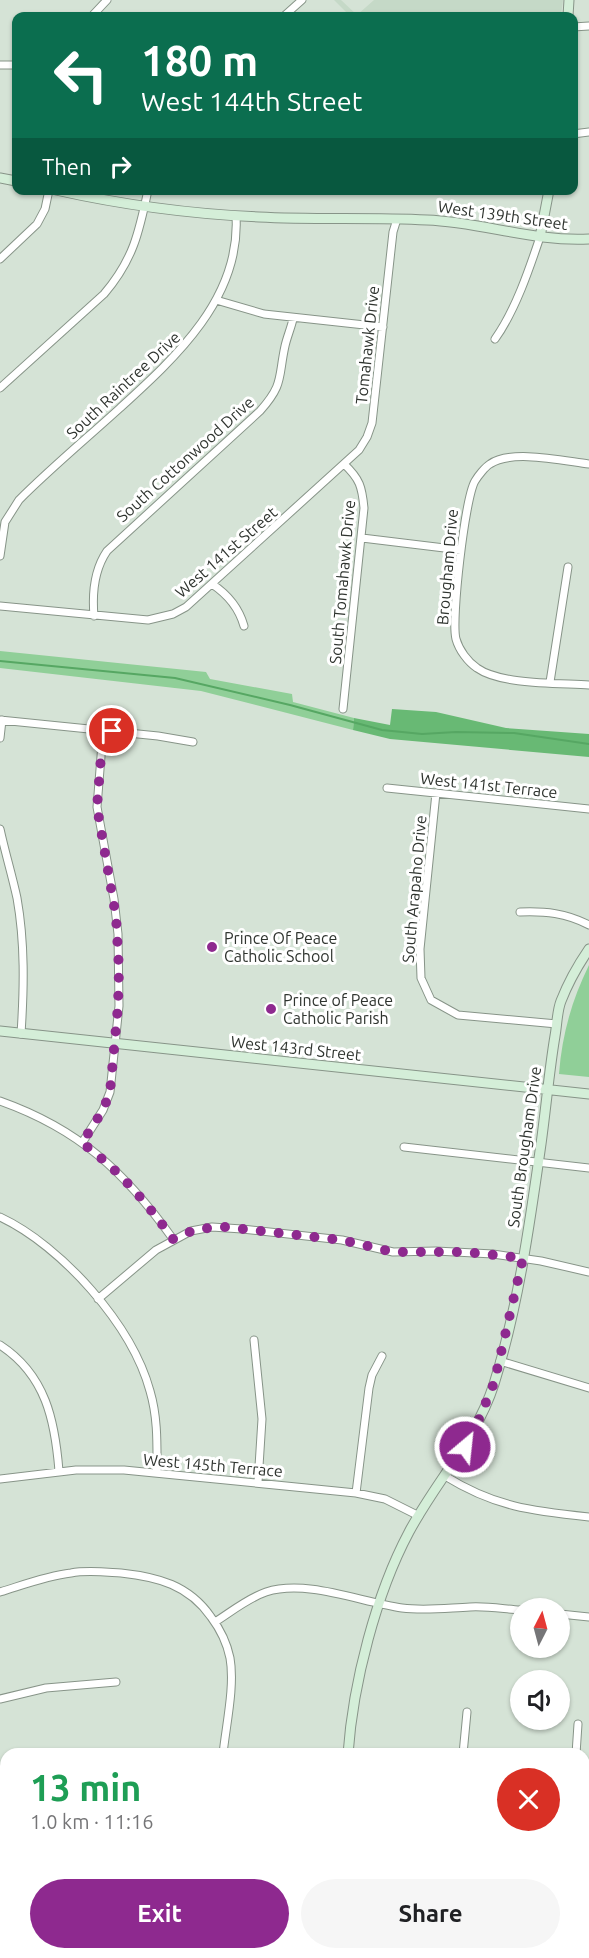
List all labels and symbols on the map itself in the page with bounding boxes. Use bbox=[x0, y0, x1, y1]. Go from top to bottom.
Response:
street label: West 139th Street bbox=[437, 197, 570, 233]
street label: Tomahawk Drive bbox=[352, 285, 382, 405]
street label: South Raintree Drive bbox=[63, 328, 183, 442]
street label: South Cottonwood Drive bbox=[113, 393, 257, 525]
street label: South Tomahawk Drive bbox=[326, 499, 358, 665]
street label: West 141st Street bbox=[171, 502, 281, 601]
street label: Brougham Drive bbox=[433, 508, 461, 626]
pin bbox=[86, 705, 137, 756]
street label: West 141st Terrace bbox=[420, 769, 558, 801]
street label: South Arapaho Drive bbox=[399, 814, 429, 964]
place label: Prince Of Peace Catholic School bbox=[224, 929, 337, 965]
marker: Prince Of Peace Catholic School bbox=[205, 940, 219, 954]
place label: Prince of Peace Catholic Parish bbox=[283, 991, 393, 1027]
marker: Prince of Peace Catholic Parish bbox=[264, 1002, 278, 1016]
street label: West 143rd Street bbox=[230, 1032, 363, 1064]
street label: South Brougham Drive bbox=[504, 1065, 544, 1229]
position arrow bbox=[433, 1415, 497, 1479]
street label: West 145th Terrace bbox=[142, 1450, 284, 1480]
north arrow bbox=[510, 1598, 570, 1658]

